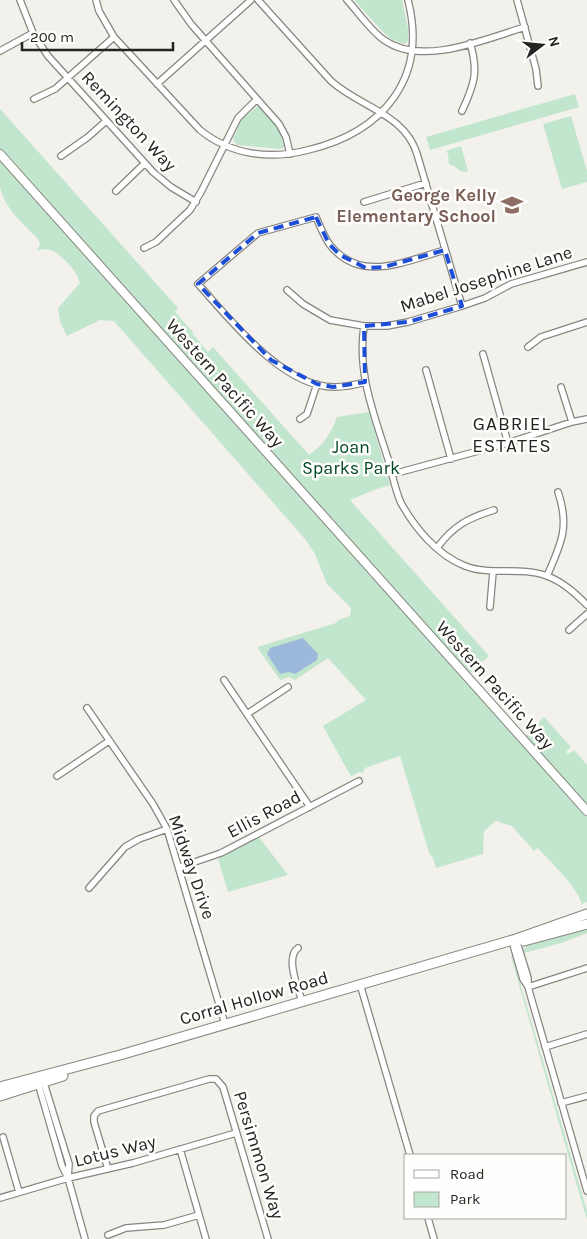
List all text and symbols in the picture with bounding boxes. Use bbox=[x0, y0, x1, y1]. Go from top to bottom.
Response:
scale bar bbox=[22, 20, 174, 52]
north arrow bbox=[517, 20, 567, 70]
text: 200 m bbox=[30, 28, 74, 46]
text: N bbox=[544, 34, 564, 49]
street label: Remington Way bbox=[77, 66, 181, 176]
place label: George Kelly Elementary School bbox=[336, 184, 496, 227]
school or university icon: George Kelly Elementary School bbox=[499, 192, 525, 218]
street label: Mabel Josephine Lane bbox=[397, 241, 575, 317]
street label: Western Pacific Way bbox=[162, 314, 289, 452]
district label: GABRIEL ESTATES bbox=[472, 413, 552, 457]
park label: Joan Sparks Park bbox=[302, 436, 400, 479]
street label: Western Pacific Way bbox=[432, 616, 559, 754]
street label: Ellis Road bbox=[223, 785, 305, 843]
street label: Midway Drive bbox=[164, 812, 220, 922]
street label: Corral Hollow Road bbox=[177, 966, 331, 1030]
street label: Persimmon Way bbox=[229, 1088, 289, 1222]
street label: Lotus Way bbox=[72, 1130, 159, 1172]
legend bbox=[404, 1154, 567, 1219]
text: Road bbox=[450, 1165, 485, 1183]
text: Park bbox=[450, 1190, 480, 1208]

